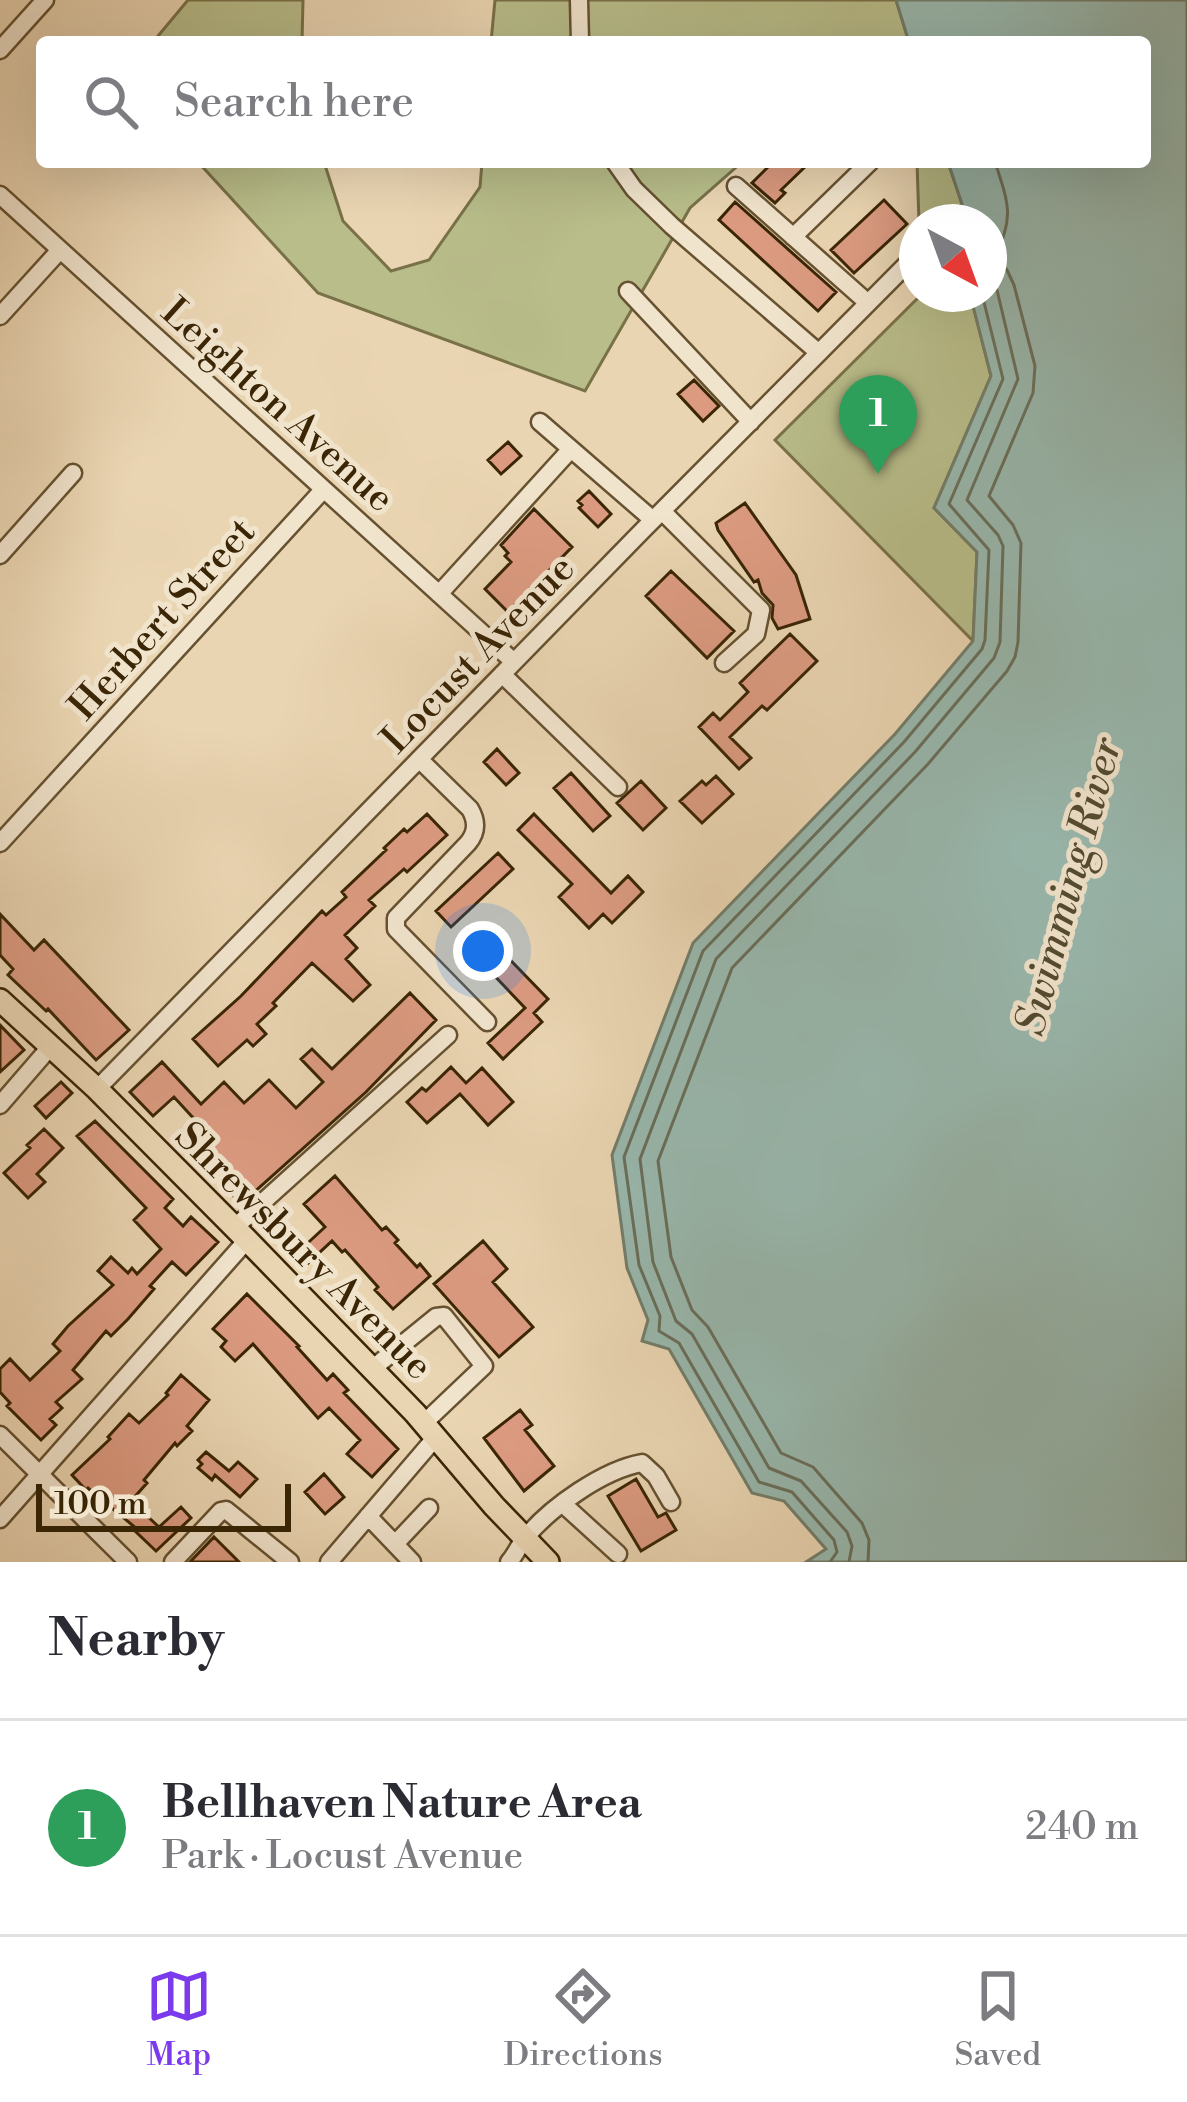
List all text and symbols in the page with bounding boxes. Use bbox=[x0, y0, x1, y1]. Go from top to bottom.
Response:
search box bbox=[36, 36, 1151, 168]
icon: search bbox=[78, 69, 144, 135]
text: Search here bbox=[174, 74, 414, 131]
north arrow bbox=[899, 204, 1007, 312]
street label: Leighton Avenue bbox=[151, 288, 404, 523]
pin: 1 bbox=[839, 375, 917, 474]
street label: Herbert Street bbox=[59, 508, 267, 731]
street label: Locust Avenue bbox=[372, 545, 586, 764]
water label: Swimming River bbox=[1004, 731, 1135, 1041]
your location bbox=[453, 921, 513, 981]
street label: Shrewsbury Avenue bbox=[164, 1113, 442, 1391]
scale bar bbox=[36, 1478, 291, 1531]
text: 100 m bbox=[54, 1484, 147, 1525]
text: Nearby bbox=[48, 1608, 224, 1672]
text: Bellhaven Nature Area bbox=[162, 1775, 642, 1832]
text: 1 bbox=[78, 1803, 96, 1852]
text: 240 m bbox=[1025, 1803, 1139, 1852]
text: Park · Locust Avenue bbox=[162, 1832, 523, 1881]
tab: Map bbox=[146, 1963, 212, 2076]
tab: Directions bbox=[504, 1963, 663, 2076]
tab: Saved bbox=[954, 1963, 1041, 2076]

